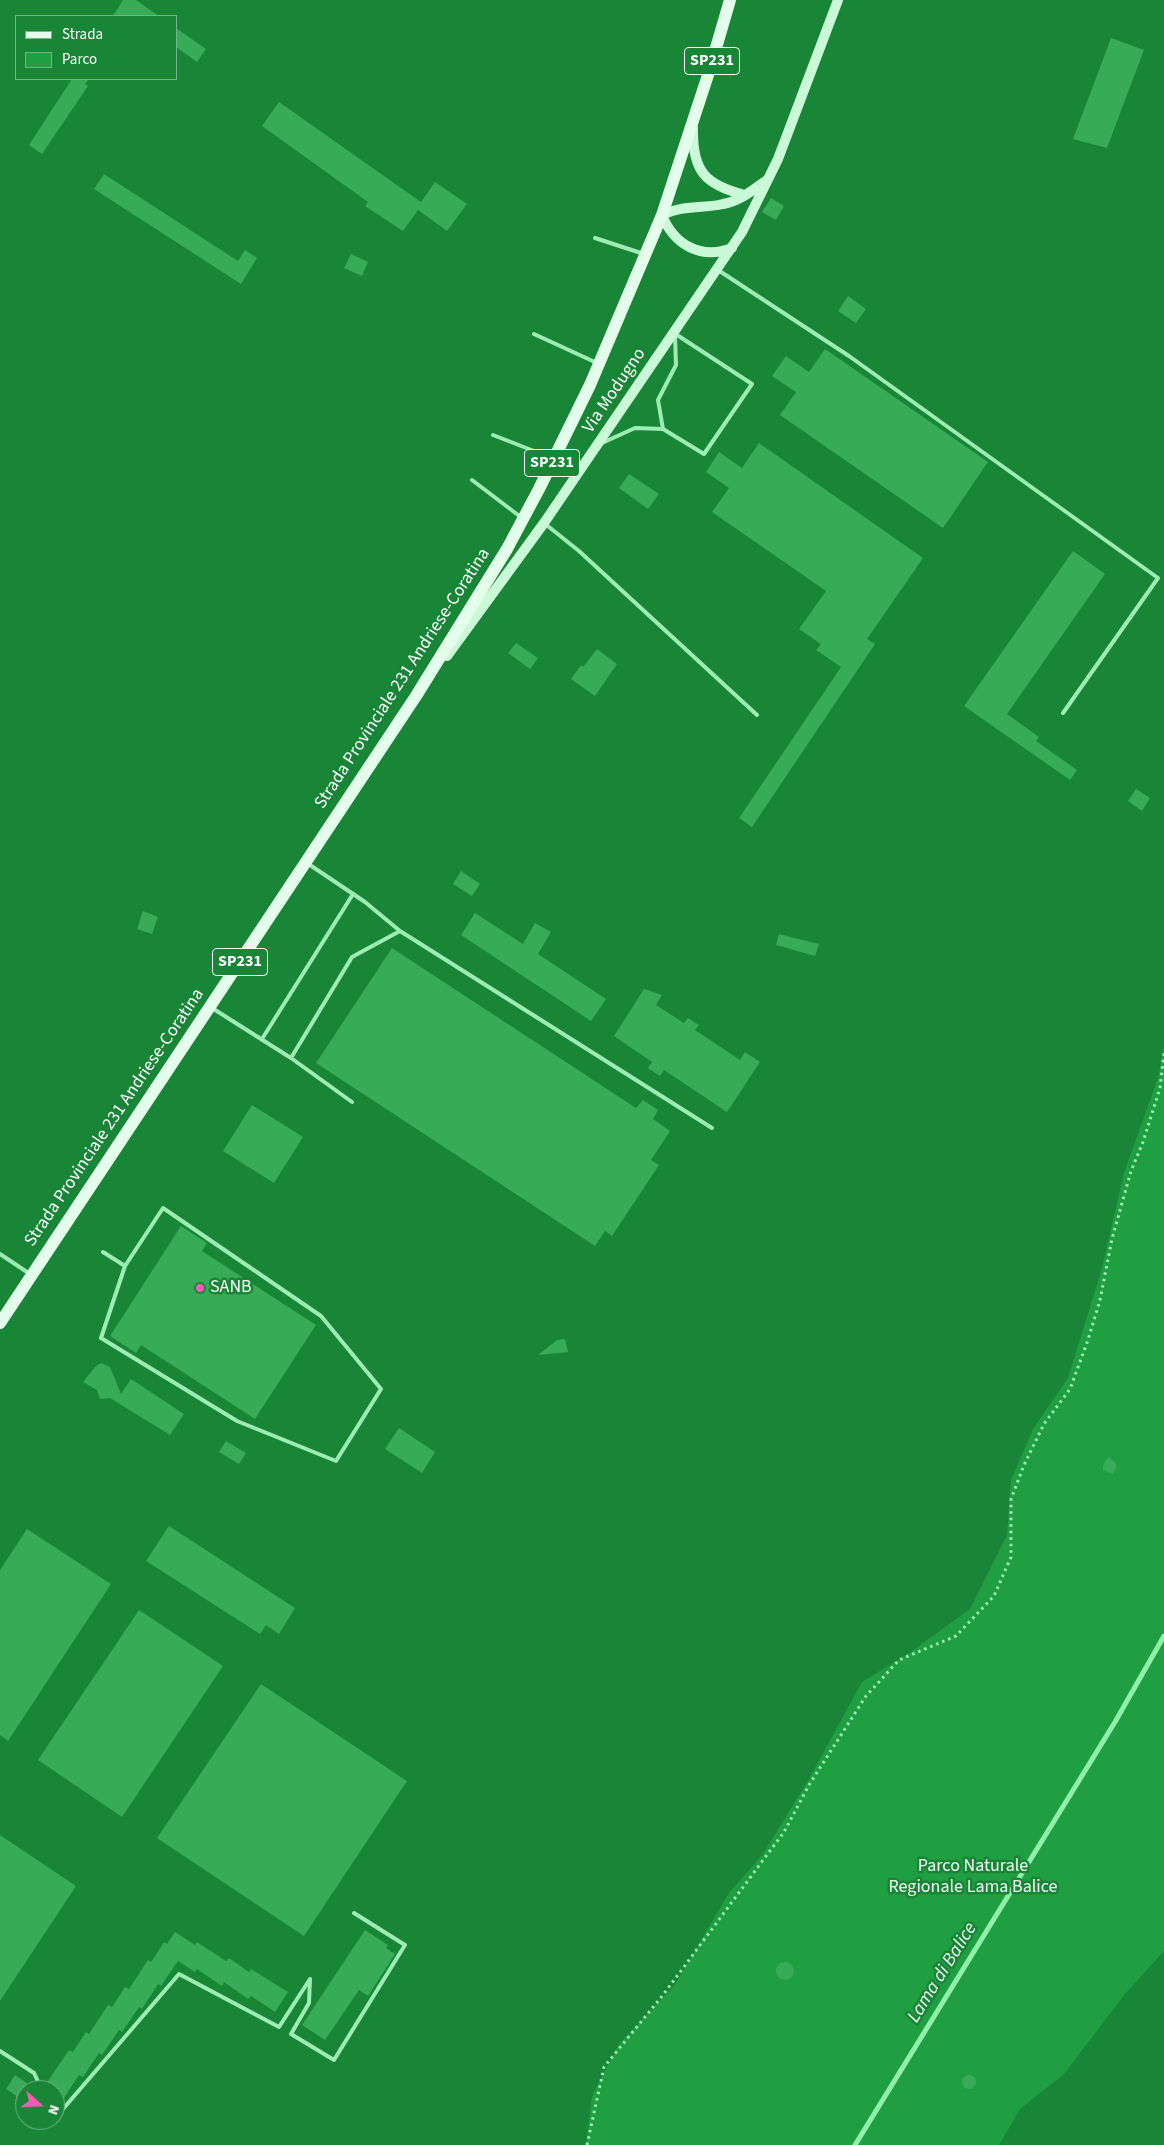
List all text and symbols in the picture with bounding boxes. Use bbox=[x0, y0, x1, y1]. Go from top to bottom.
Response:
legend bbox=[15, 15, 178, 80]
text: Strada bbox=[62, 24, 103, 45]
road number: SP231 bbox=[684, 48, 740, 74]
text: Parco bbox=[62, 49, 97, 70]
street label: Via Modugno bbox=[579, 344, 651, 438]
road number: SP231 bbox=[524, 449, 580, 476]
street label: Strada Provinciale 231 Andriese-Coratina bbox=[311, 545, 495, 813]
road number: SP231 bbox=[212, 949, 268, 976]
street label: Strada Provinciale 231 Andriese-Coratina bbox=[20, 985, 210, 1251]
place label: SANB bbox=[210, 1277, 252, 1299]
marker: SANB bbox=[194, 1282, 206, 1294]
park label: Parco Naturale Regionale Lama Balice bbox=[889, 1856, 1057, 1898]
water label: Lama di Balice bbox=[903, 1919, 983, 2027]
north arrow bbox=[15, 2080, 65, 2130]
text: N bbox=[42, 2102, 64, 2118]

